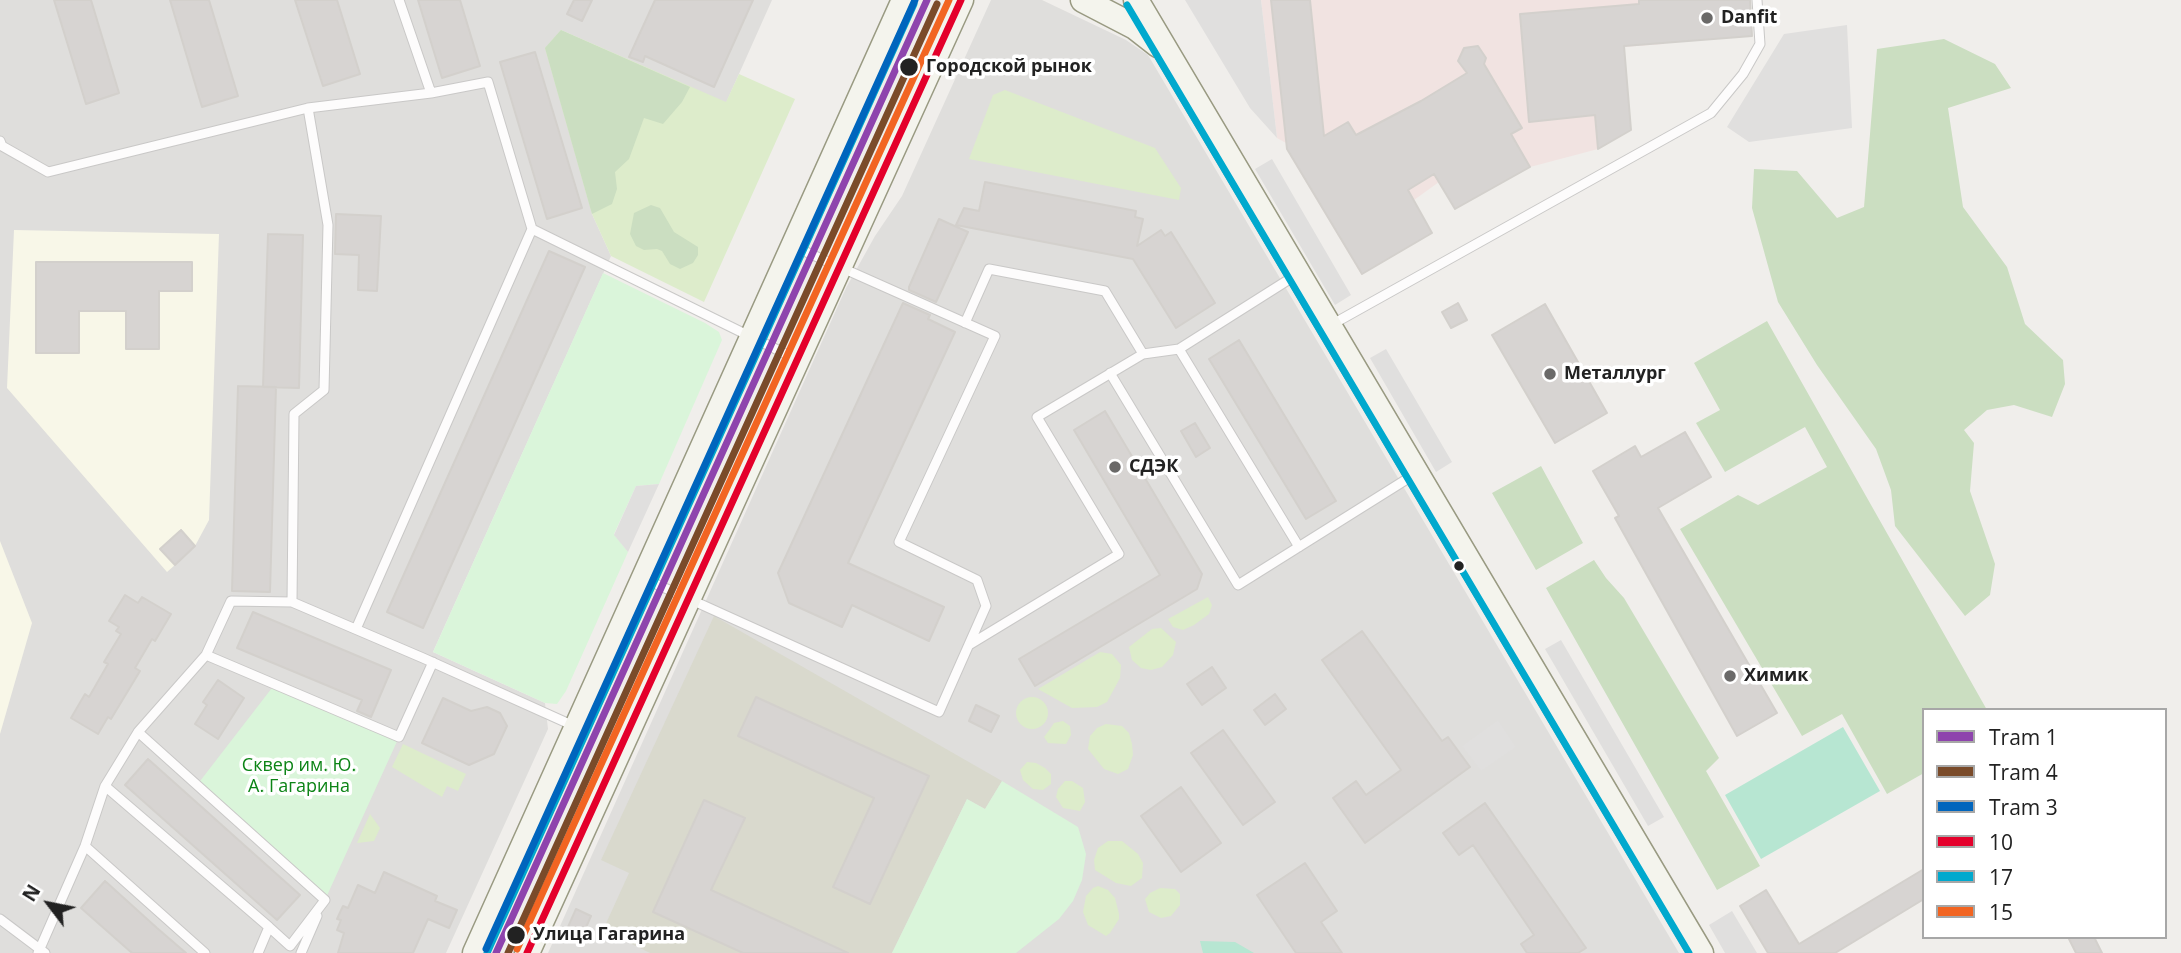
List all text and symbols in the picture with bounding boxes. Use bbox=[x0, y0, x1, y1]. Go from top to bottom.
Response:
place label: Danfit bbox=[1721, 7, 1777, 29]
marker: Danfit bbox=[1699, 10, 1715, 26]
marker: Городской рынок bbox=[898, 56, 920, 78]
place label: Городской рынок bbox=[926, 56, 1092, 78]
place label: Металлург bbox=[1564, 363, 1666, 385]
marker: Металлург bbox=[1542, 366, 1558, 382]
place label: СДЭК bbox=[1129, 456, 1178, 478]
marker: СДЭК bbox=[1107, 459, 1123, 475]
unlabelled marker bbox=[1452, 559, 1466, 573]
place label: Химик bbox=[1744, 665, 1808, 687]
marker: Химик bbox=[1722, 668, 1738, 684]
legend bbox=[1922, 708, 2167, 939]
text: Tram 1 bbox=[1989, 723, 2058, 751]
park label: Сквер им. Ю. А. Гагарина bbox=[242, 755, 356, 798]
text: Tram 4 bbox=[1989, 758, 2058, 786]
text: Tram 3 bbox=[1989, 793, 2058, 821]
text: 10 bbox=[1989, 828, 2013, 856]
text: 17 bbox=[1989, 863, 2013, 891]
north arrow bbox=[14, 869, 84, 939]
text: N bbox=[16, 879, 46, 906]
text: 15 bbox=[1989, 898, 2013, 926]
marker: Улица Гагарина bbox=[505, 924, 527, 946]
place label: Улица Гагарина bbox=[533, 924, 685, 946]

